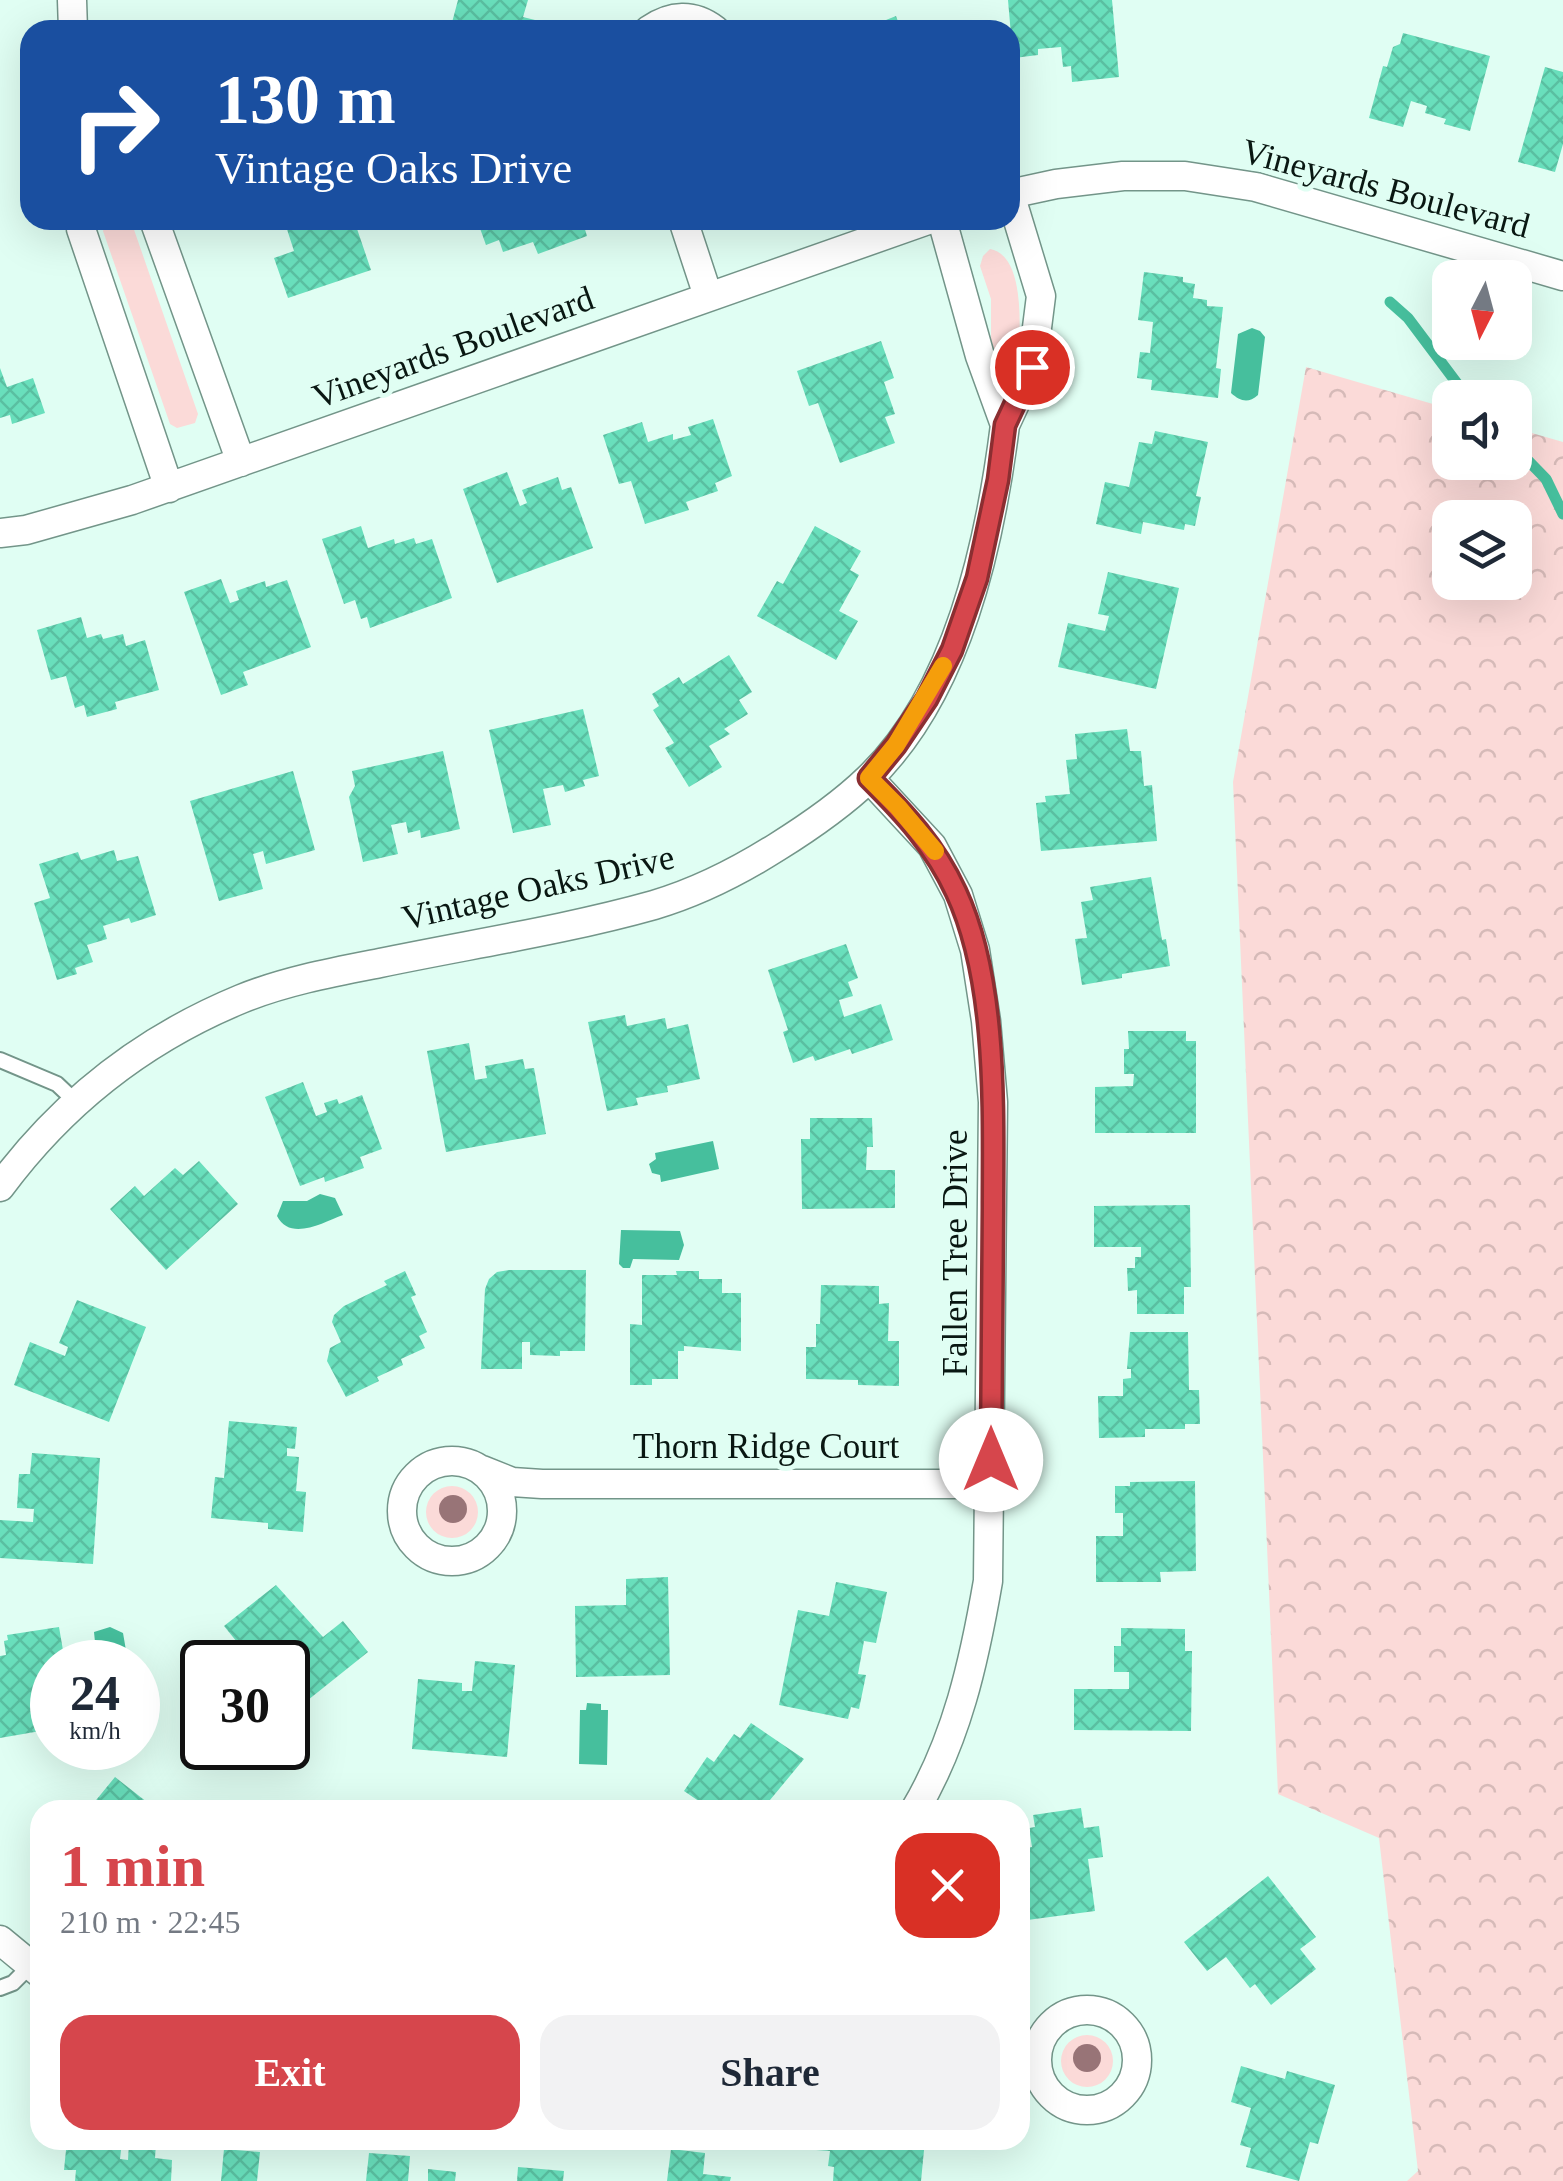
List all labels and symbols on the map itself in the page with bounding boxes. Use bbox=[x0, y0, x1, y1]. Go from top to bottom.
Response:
street label: Vineyards Boulevard bbox=[1238, 131, 1534, 246]
north arrow bbox=[1432, 260, 1532, 360]
street label: Vineyards Boulevard bbox=[307, 278, 600, 416]
pin bbox=[990, 325, 1075, 410]
street label: Vintage Oaks Drive bbox=[398, 837, 678, 938]
street label: Fallen Tree Drive bbox=[936, 1130, 975, 1376]
position arrow bbox=[939, 1408, 1043, 1512]
street label: Thorn Ridge Court bbox=[633, 1427, 899, 1466]
speed limit sign: 30 bbox=[180, 1640, 310, 1770]

